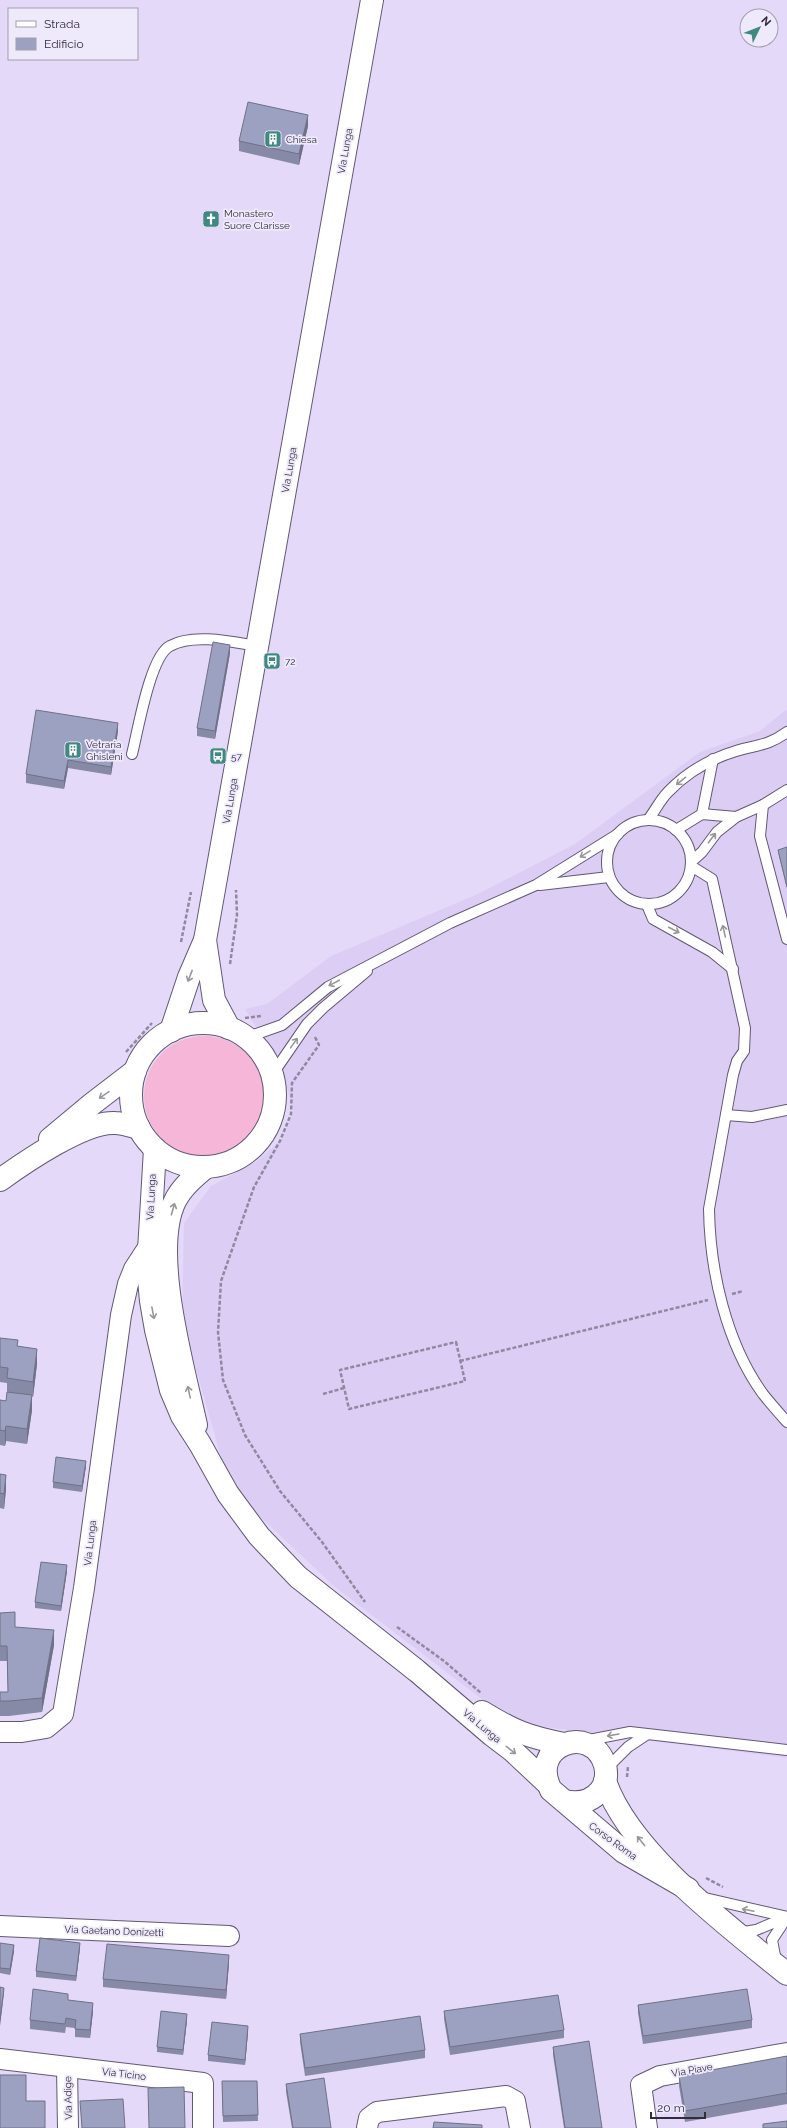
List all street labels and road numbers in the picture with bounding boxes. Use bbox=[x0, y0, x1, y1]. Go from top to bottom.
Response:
street label: Via Lunga bbox=[336, 127, 354, 175]
street label: Via Lunga bbox=[280, 446, 298, 494]
street label: Via Lunga bbox=[221, 777, 239, 825]
street label: Via Lunga bbox=[144, 1174, 158, 1220]
street label: Via Lunga bbox=[82, 1519, 98, 1567]
street label: Via Lunga bbox=[461, 1707, 503, 1745]
street label: Corso Roma bbox=[587, 1820, 639, 1862]
street label: Via Gaetano Donizetti bbox=[64, 1924, 164, 1938]
street label: Via Piave bbox=[671, 2061, 714, 2079]
street label: Via Ticino bbox=[101, 2066, 147, 2082]
street label: Via Adige bbox=[62, 2076, 74, 2120]

